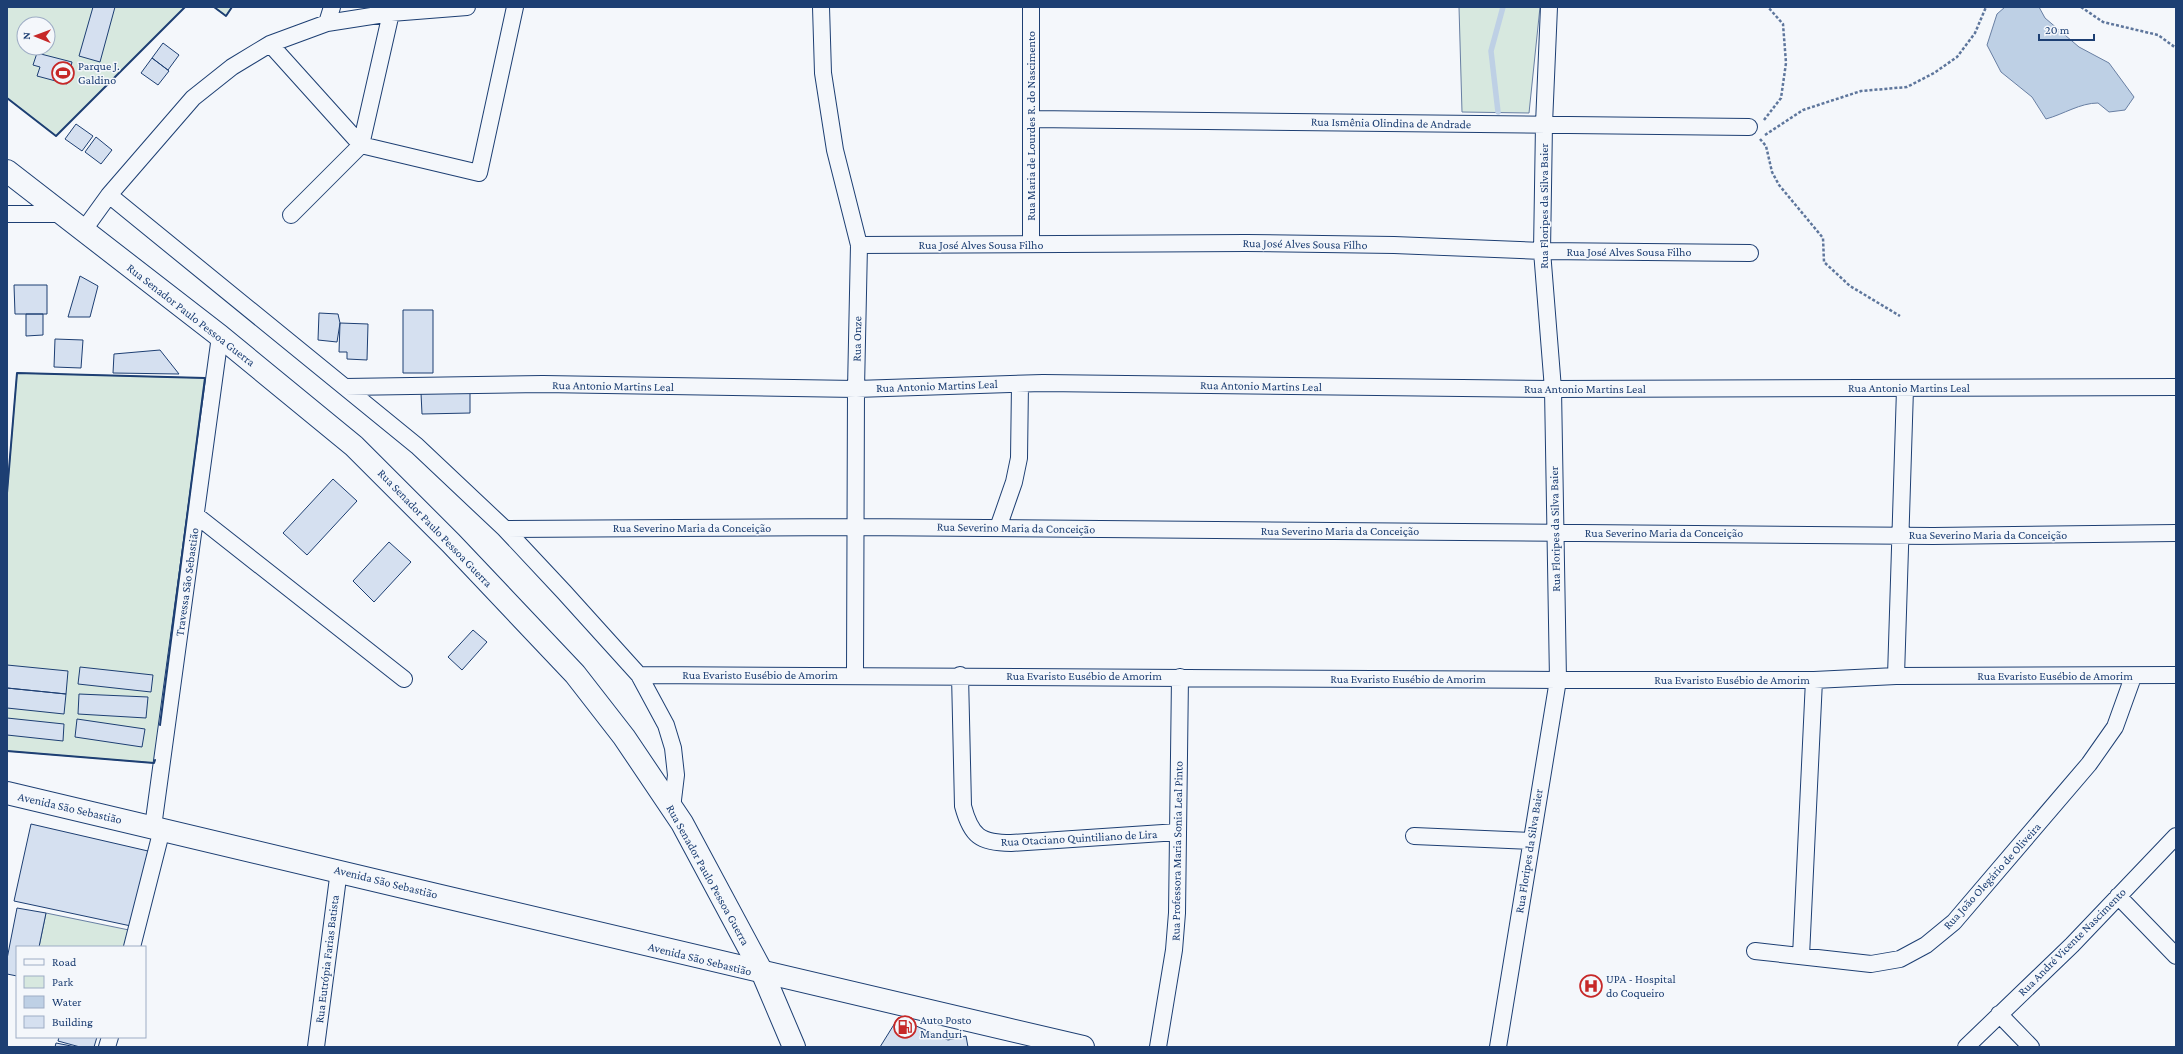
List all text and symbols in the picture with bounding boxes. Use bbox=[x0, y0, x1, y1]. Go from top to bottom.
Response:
north arrow bbox=[16, 16, 56, 56]
scale bar bbox=[2039, 16, 2094, 42]
text: 20 m bbox=[2045, 23, 2070, 37]
text: N bbox=[20, 31, 32, 40]
street label: Rua Maria de Lourdes R. do Nascimento bbox=[1024, 31, 1038, 221]
place label: Parque J. Galdino bbox=[78, 59, 120, 87]
sports icon: Parque J. Galdino bbox=[50, 60, 76, 86]
street label: Rua Ismênia Olindina de Andrade bbox=[1311, 115, 1471, 131]
street label: Rua Floripes da Silva Baier bbox=[1537, 142, 1551, 269]
street label: Rua José Alves Sousa Filho bbox=[1242, 236, 1368, 252]
street label: Rua José Alves Sousa Filho bbox=[918, 238, 1044, 252]
street label: Rua José Alves Sousa Filho bbox=[1566, 245, 1692, 259]
street label: Rua Senador Paulo Pessoa Guerra bbox=[124, 261, 258, 370]
street label: Rua Onze bbox=[850, 316, 864, 362]
street label: Rua Antonio Martins Leal bbox=[876, 377, 998, 395]
street label: Rua Antonio Martins Leal bbox=[552, 378, 674, 394]
street label: Rua Antonio Martins Leal bbox=[1200, 378, 1322, 394]
street label: Rua Antonio Martins Leal bbox=[1848, 381, 1970, 395]
street label: Rua Antonio Martins Leal bbox=[1524, 382, 1646, 396]
street label: Rua Floripes da Silva Baier bbox=[1547, 465, 1563, 592]
street label: Rua Senador Paulo Pessoa Guerra bbox=[375, 466, 495, 590]
street label: Rua Severino Maria da Conceição bbox=[937, 520, 1095, 536]
street label: Rua Severino Maria da Conceição bbox=[613, 521, 771, 535]
street label: Rua Severino Maria da Conceição bbox=[1261, 524, 1419, 538]
street label: Rua Severino Maria da Conceição bbox=[1585, 526, 1743, 540]
street label: Travessa São Sebastião bbox=[172, 527, 202, 637]
street label: Rua Severino Maria da Conceição bbox=[1909, 528, 2067, 542]
street label: Rua Evaristo Eusébio de Amorim bbox=[682, 668, 838, 682]
street label: Rua Evaristo Eusébio de Amorim bbox=[1006, 669, 1162, 683]
street label: Rua Evaristo Eusébio de Amorim bbox=[1977, 669, 2133, 683]
street label: Rua Evaristo Eusébio de Amorim bbox=[1330, 672, 1486, 686]
street label: Rua Evaristo Eusébio de Amorim bbox=[1654, 673, 1810, 687]
street label: Rua Professora Maria Sonia Leal Pinto bbox=[1168, 761, 1186, 941]
street label: Rua Floripes da Silva Baier bbox=[1512, 787, 1546, 914]
street label: Avenida São Sebastião bbox=[17, 789, 123, 827]
street label: Rua Senador Paulo Pessoa Guerra bbox=[663, 802, 753, 948]
street label: Rua João Olegário de Oliveira bbox=[1940, 819, 2044, 932]
street label: Rua Otaciano Quintiliano de Lira bbox=[1000, 827, 1158, 849]
street label: Avenida São Sebastião bbox=[333, 862, 439, 902]
street label: Rua André Vicente Nascimento bbox=[2015, 885, 2129, 999]
street label: Rua Eutrópia Farias Batista bbox=[312, 894, 342, 1024]
street label: Avenida São Sebastião bbox=[647, 939, 753, 979]
legend bbox=[16, 946, 146, 1038]
text: Road bbox=[52, 955, 77, 969]
place label: UPA - Hospital do Coqueiro bbox=[1606, 972, 1676, 1000]
hospital icon: UPA - Hospital do Coqueiro bbox=[1578, 973, 1604, 999]
text: Park bbox=[52, 975, 74, 989]
text: Water bbox=[52, 995, 82, 1009]
place label: Auto Posto Manduri bbox=[920, 1013, 972, 1041]
fuel station icon: Auto Posto Manduri bbox=[892, 1014, 918, 1040]
text: Building bbox=[52, 1015, 93, 1029]

